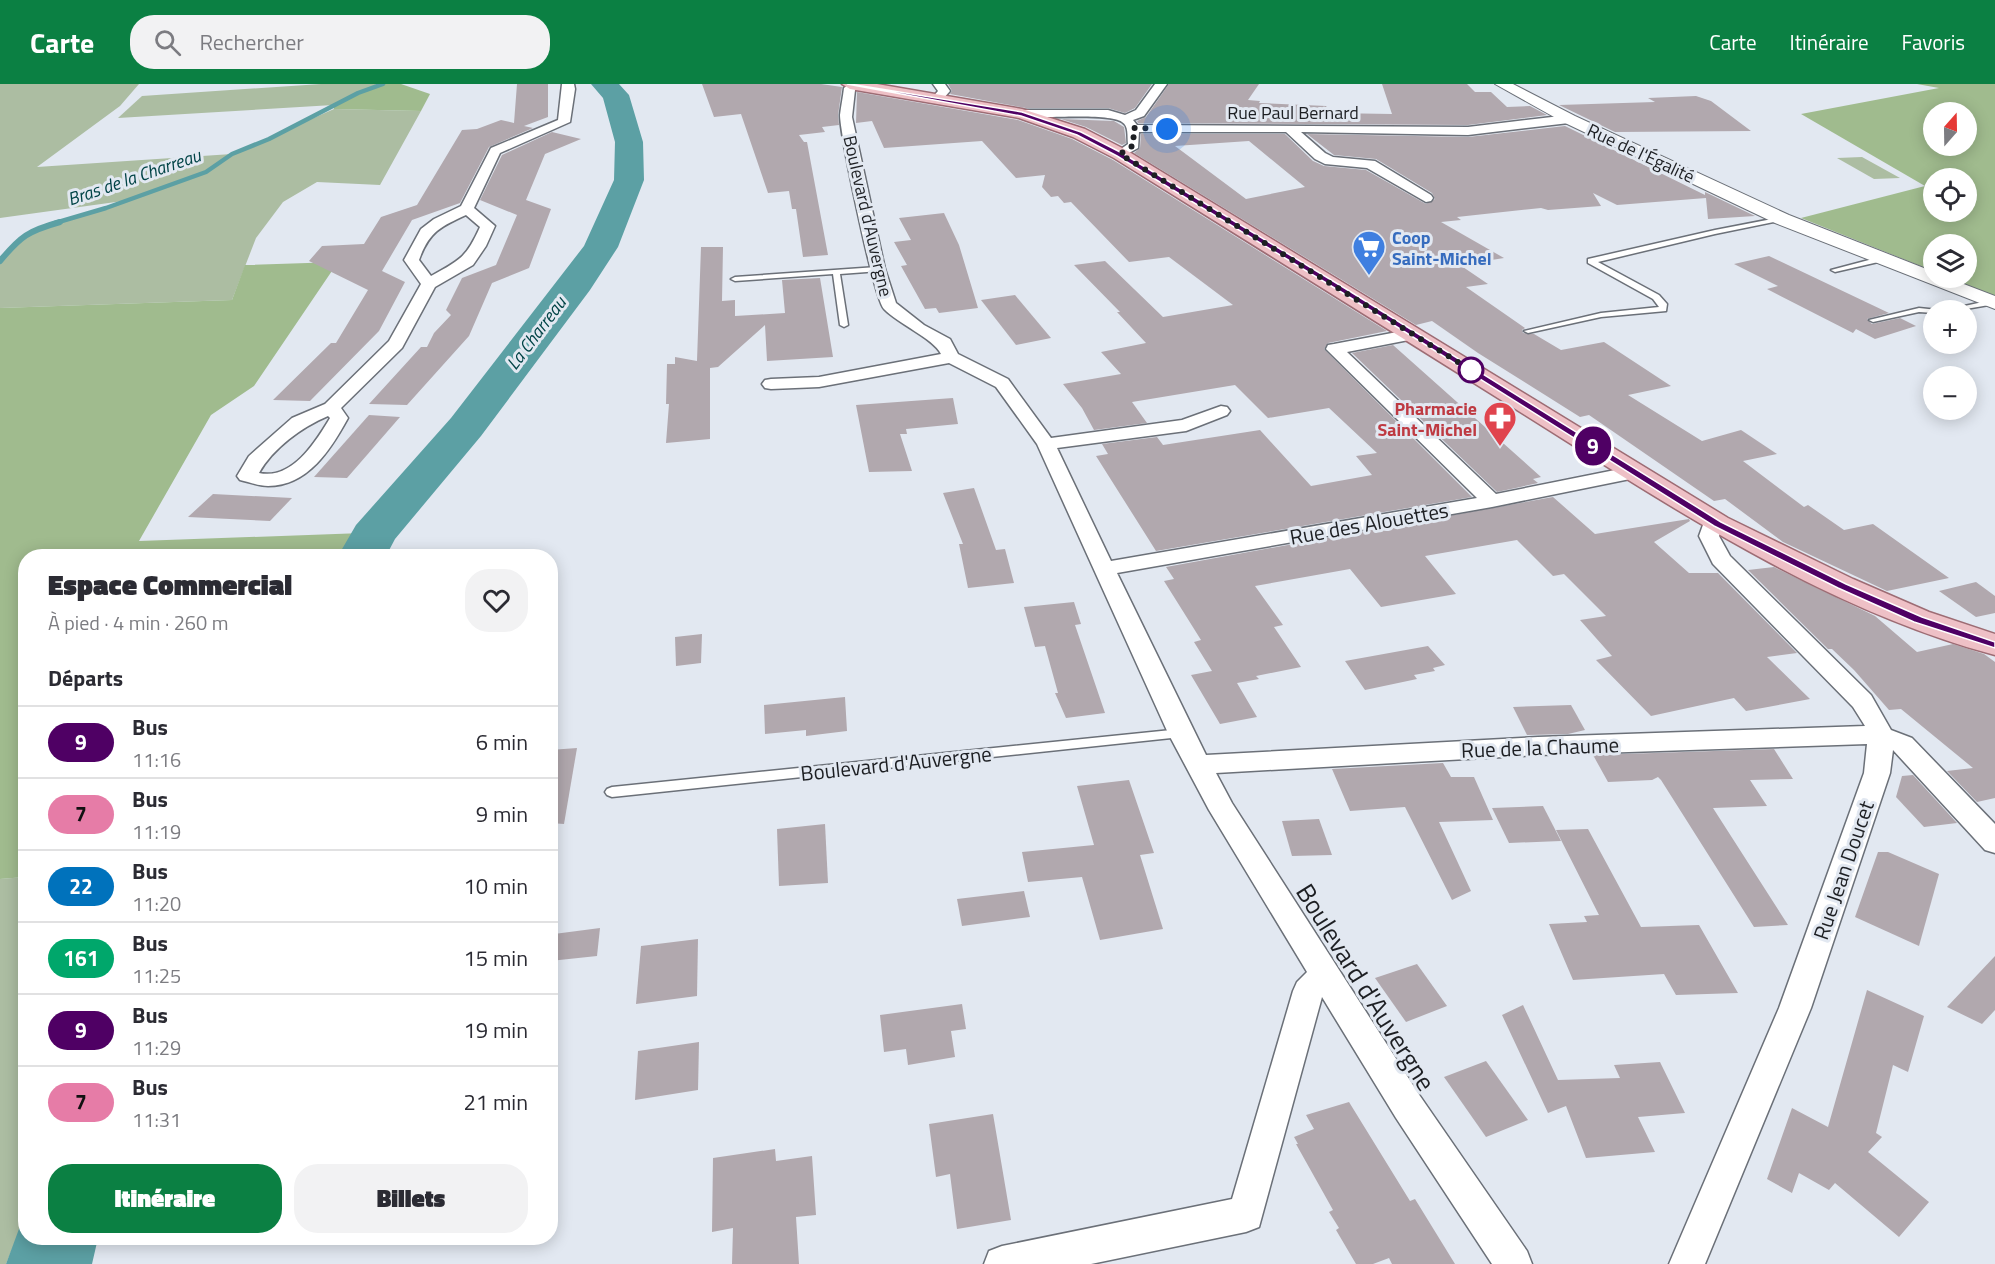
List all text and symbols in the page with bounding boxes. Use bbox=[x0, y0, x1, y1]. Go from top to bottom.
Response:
search box bbox=[130, 15, 550, 69]
text: Carte bbox=[30, 21, 94, 64]
text: Rechercher bbox=[199, 25, 304, 59]
icon: search bbox=[151, 26, 184, 59]
text: Carte bbox=[1709, 26, 1757, 58]
text: Itinéraire bbox=[1790, 26, 1869, 58]
text: Favoris bbox=[1902, 26, 1965, 58]
street label: Rue Paul Bernard bbox=[1227, 99, 1359, 126]
north arrow bbox=[1923, 102, 1977, 156]
map controls bbox=[1923, 102, 1977, 420]
your location bbox=[1152, 114, 1182, 144]
street label: Rue de l'Égalité bbox=[1583, 116, 1699, 190]
street label: Boulevard d'Auvergne bbox=[836, 133, 900, 299]
water label: Bras de la Charreau bbox=[64, 141, 205, 212]
button: locate bbox=[1923, 168, 1977, 222]
place label: Coop Saint-Michel bbox=[1392, 224, 1492, 272]
supermarket icon: Coop Saint-Michel bbox=[1351, 229, 1387, 276]
button: layers bbox=[1923, 234, 1977, 288]
water label: La Charreau bbox=[500, 290, 573, 375]
button: + bbox=[1923, 300, 1977, 354]
unlabelled marker bbox=[1458, 357, 1484, 383]
button: − bbox=[1923, 366, 1977, 420]
place label: Pharmacie Saint-Michel bbox=[1377, 395, 1477, 443]
pharmacy icon: Pharmacie Saint-Michel bbox=[1482, 400, 1518, 447]
line badge: 9 bbox=[1574, 426, 1612, 466]
text: 9 bbox=[1587, 430, 1599, 462]
street label: Rue des Alouettes bbox=[1287, 493, 1451, 553]
text: Espace Commercial bbox=[48, 563, 292, 606]
button: heart bbox=[465, 569, 528, 632]
text: À pied · 4 min · 260 m bbox=[48, 607, 228, 638]
text: Départs bbox=[48, 661, 123, 695]
text: Bus bbox=[132, 710, 168, 744]
text: 6 min bbox=[476, 725, 528, 759]
text: 9 bbox=[75, 726, 87, 758]
street label: Rue de la Chaume bbox=[1460, 728, 1620, 766]
street label: Boulevard d'Auvergne bbox=[799, 737, 993, 789]
text: 11:16 bbox=[132, 744, 181, 775]
text: Bus bbox=[132, 782, 168, 816]
street label: Rue Jean Doucet bbox=[1804, 796, 1882, 944]
text: 9 min bbox=[476, 797, 528, 831]
text: 7 bbox=[75, 798, 87, 830]
text: 11:19 bbox=[132, 816, 181, 847]
text: Bus bbox=[132, 854, 168, 888]
text: 10 min bbox=[463, 869, 528, 903]
text: 22 bbox=[69, 870, 93, 902]
street label: Boulevard d'Auvergne bbox=[1286, 876, 1446, 1098]
text: 11:20 bbox=[132, 888, 181, 919]
text: Bus bbox=[132, 926, 168, 960]
text: 15 min bbox=[463, 941, 528, 975]
text: 161 bbox=[63, 942, 99, 974]
text: 11:25 bbox=[132, 960, 181, 991]
text: Bus bbox=[132, 998, 168, 1032]
text: 19 min bbox=[463, 1013, 528, 1047]
text: 9 bbox=[75, 1014, 87, 1046]
text: 11:29 bbox=[132, 1032, 181, 1063]
text: Bus bbox=[132, 1070, 168, 1104]
text: 21 min bbox=[463, 1085, 528, 1119]
text: 7 bbox=[75, 1086, 87, 1118]
text: 11:31 bbox=[132, 1104, 181, 1135]
button: Itinéraire bbox=[48, 1164, 282, 1233]
button: Billets bbox=[294, 1164, 528, 1233]

